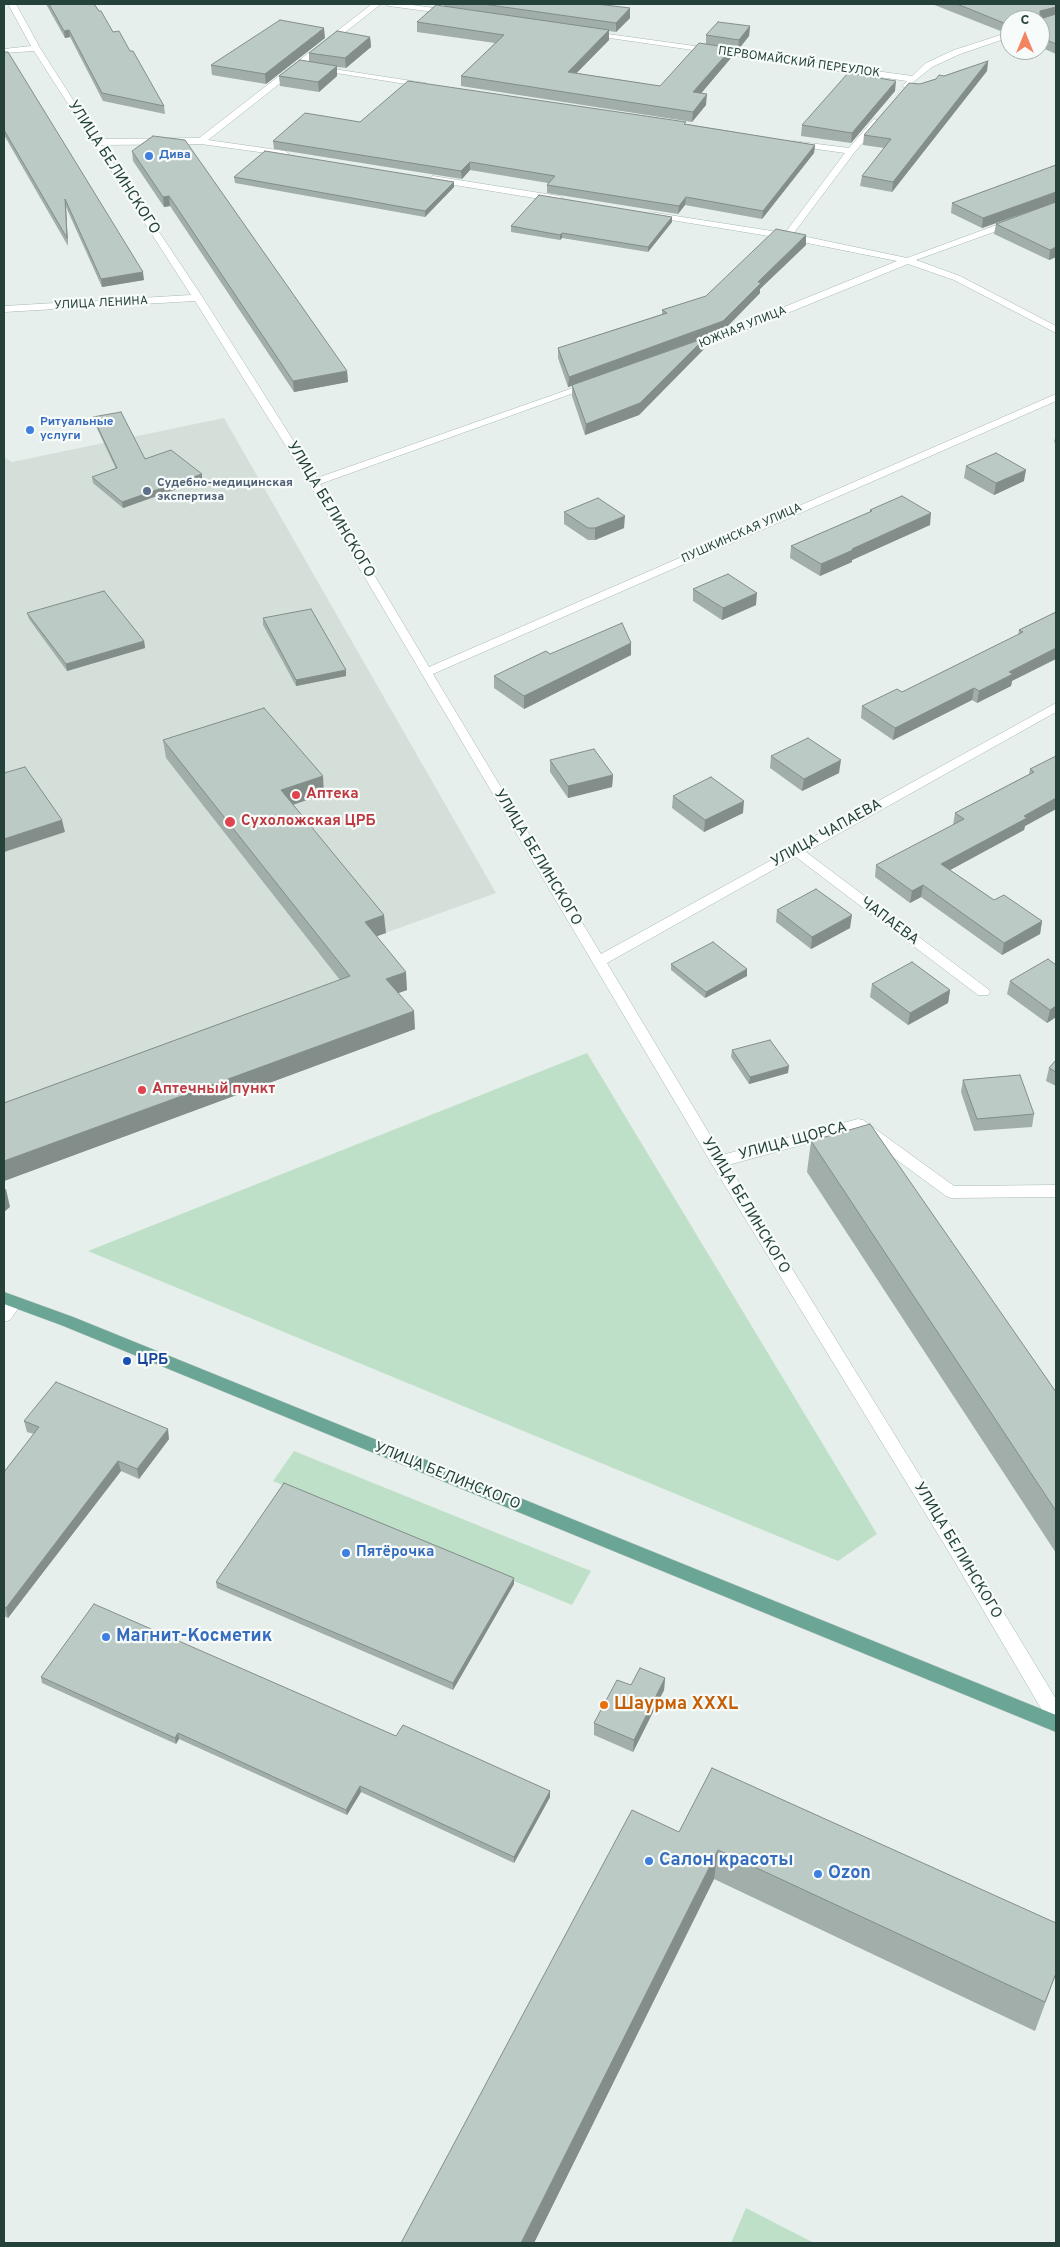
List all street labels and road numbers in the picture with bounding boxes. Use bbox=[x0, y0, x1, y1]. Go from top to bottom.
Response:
street label: ПЕРВОМАЙСКИЙ ПЕРЕУЛОК bbox=[717, 45, 881, 81]
street label: УЛИЦА БЕЛИНСКОГО bbox=[63, 98, 163, 238]
street label: УЛИЦА ЛЕНИНА bbox=[54, 294, 148, 314]
street label: ЮЖНАЯ УЛИЦА bbox=[697, 304, 789, 352]
street label: УЛИЦА БЕЛИНСКОГО bbox=[282, 438, 378, 582]
street label: ПУШКИНСКАЯ УЛИЦА bbox=[680, 501, 804, 567]
street label: УЛИЦА БЕЛИНСКОГО bbox=[489, 786, 585, 930]
street label: УЛИЦА ЧАПАЕВА bbox=[768, 796, 886, 872]
street label: ЧАПАЕВА bbox=[856, 894, 922, 950]
street label: УЛИЦА ЩОРСА bbox=[737, 1119, 849, 1165]
street label: УЛИЦА БЕЛИНСКОГО bbox=[697, 1134, 793, 1278]
street label: УЛИЦА БЕЛИНСКОГО bbox=[371, 1439, 523, 1515]
street label: УЛИЦА БЕЛИНСКОГО bbox=[909, 1479, 1005, 1623]

